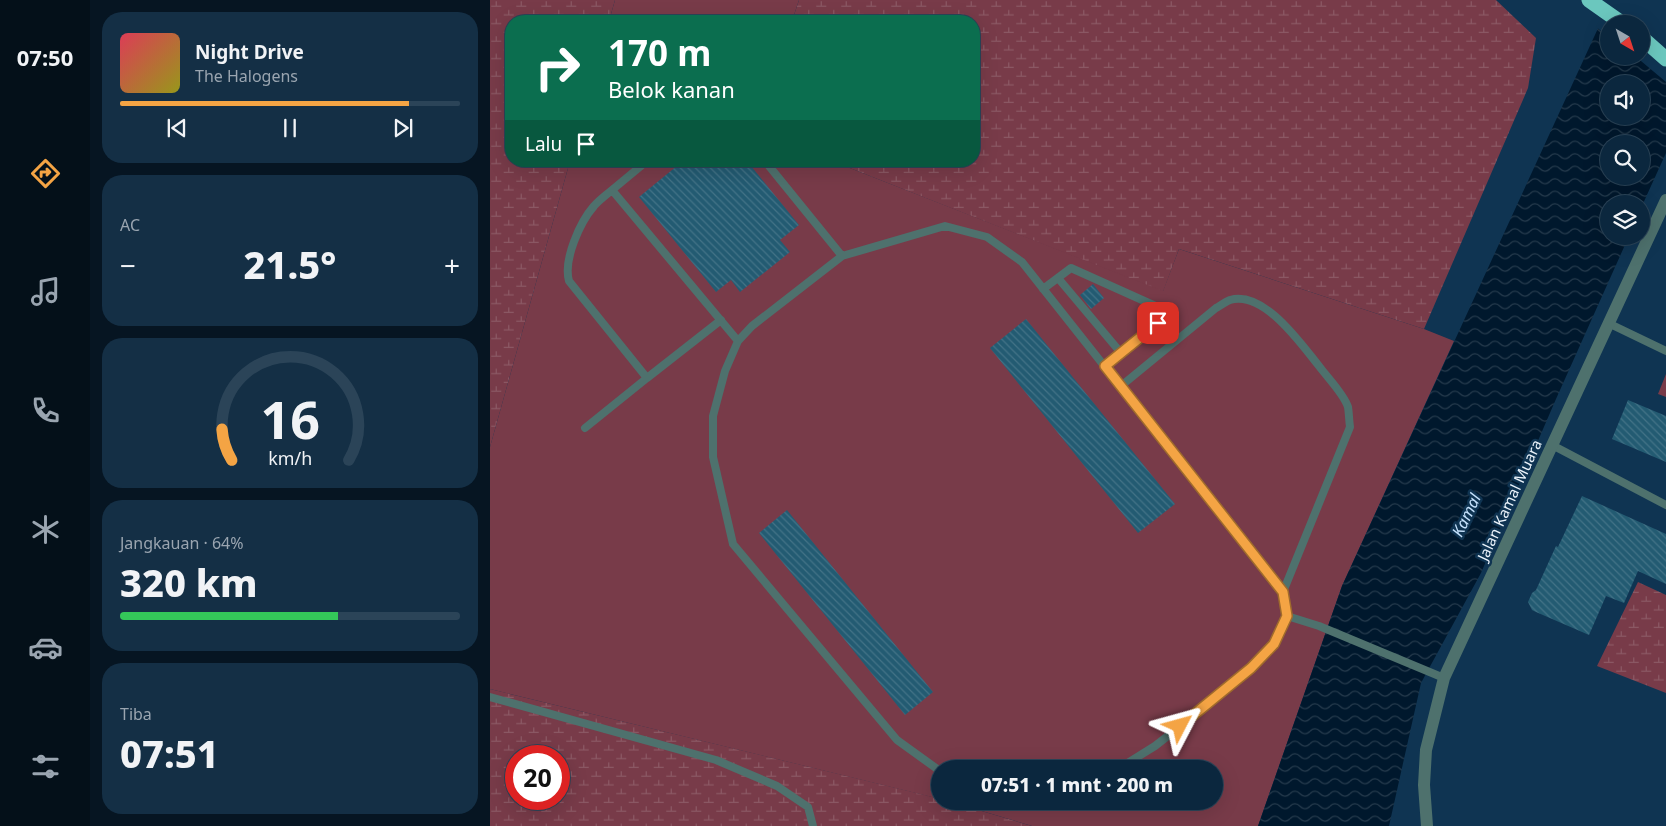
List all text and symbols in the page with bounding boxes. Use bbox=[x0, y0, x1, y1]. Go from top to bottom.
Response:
north arrow bbox=[1600, 15, 1650, 65]
map controls bbox=[1600, 15, 1650, 245]
text: 170 m bbox=[608, 29, 711, 76]
icon: right bbox=[525, 35, 590, 100]
text: Night Drive bbox=[195, 39, 304, 65]
text: 07:50 bbox=[17, 42, 73, 72]
text: The Halogens bbox=[195, 65, 298, 87]
text: Belok kanan bbox=[608, 74, 735, 104]
button: sound bbox=[1600, 75, 1650, 125]
icon: previous bbox=[163, 114, 191, 142]
icon: pause bbox=[276, 114, 304, 142]
icon: next bbox=[389, 114, 417, 142]
icon: arrive bbox=[572, 130, 600, 158]
text: Lalu bbox=[525, 131, 562, 157]
button: search bbox=[1600, 135, 1650, 185]
icon: directions bbox=[28, 156, 63, 191]
button: layers bbox=[1600, 195, 1650, 245]
text: AC bbox=[120, 214, 140, 236]
text: 21.5° bbox=[244, 238, 336, 290]
text: − bbox=[120, 246, 136, 284]
text: + bbox=[444, 246, 460, 284]
icon: music bbox=[28, 274, 63, 309]
pin bbox=[1137, 302, 1179, 344]
icon: arrive bbox=[1144, 309, 1172, 337]
text: 16 bbox=[260, 383, 320, 454]
icon: phone bbox=[28, 393, 63, 428]
street label: Jalan Kamal Muara bbox=[1471, 436, 1546, 566]
text: km/h bbox=[268, 446, 312, 470]
water label: Kamal bbox=[1446, 489, 1486, 540]
icon: climate bbox=[28, 512, 63, 547]
text: Jangkauan · 64% bbox=[120, 532, 244, 554]
text: 320 km bbox=[120, 556, 258, 608]
icon: car bbox=[28, 630, 63, 665]
position arrow bbox=[1153, 699, 1205, 751]
text: Tiba bbox=[120, 703, 152, 725]
text: 07:51 bbox=[120, 727, 219, 779]
speed limit sign: 20 bbox=[505, 745, 570, 810]
icon: filters bbox=[28, 749, 63, 784]
text: 07:51 · 1 mnt · 200 m bbox=[981, 772, 1173, 798]

